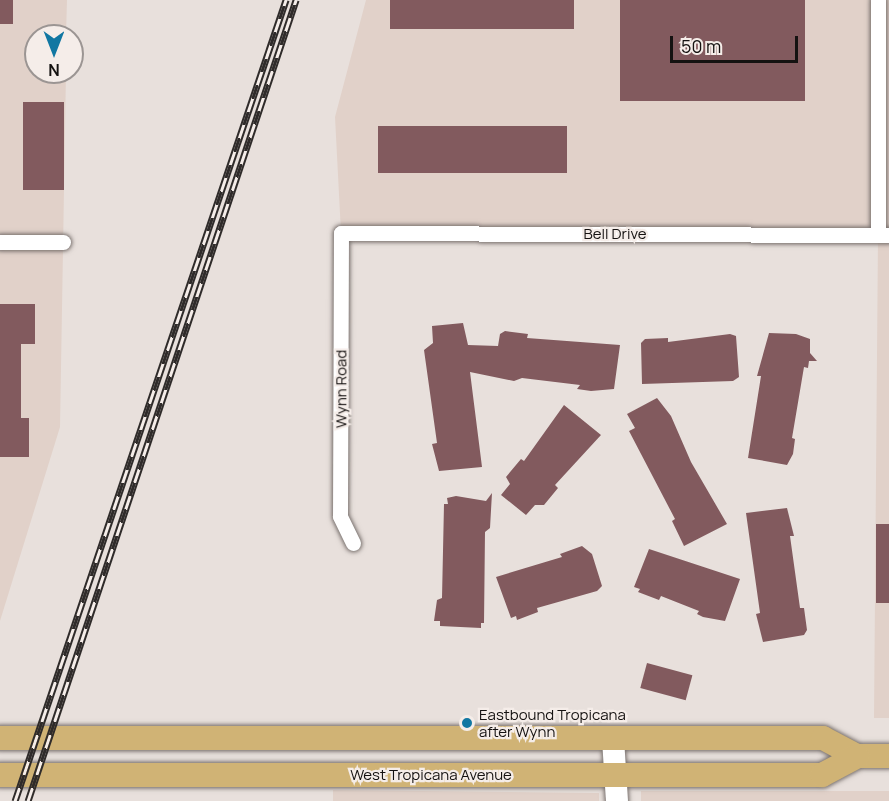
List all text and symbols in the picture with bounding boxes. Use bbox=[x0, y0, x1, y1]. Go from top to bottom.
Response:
north arrow bbox=[24, 24, 84, 84]
scale bar bbox=[673, 24, 800, 62]
text: 50 m bbox=[681, 34, 721, 58]
text: N bbox=[48, 59, 60, 81]
street label: Bell Drive bbox=[583, 225, 647, 243]
street label: Wynn Road bbox=[332, 350, 350, 428]
place label: Eastbound Tropicana after Wynn bbox=[479, 705, 626, 740]
marker: Eastbound Tropicana after Wynn bbox=[460, 716, 474, 730]
street label: West Tropicana Avenue bbox=[350, 766, 512, 784]

